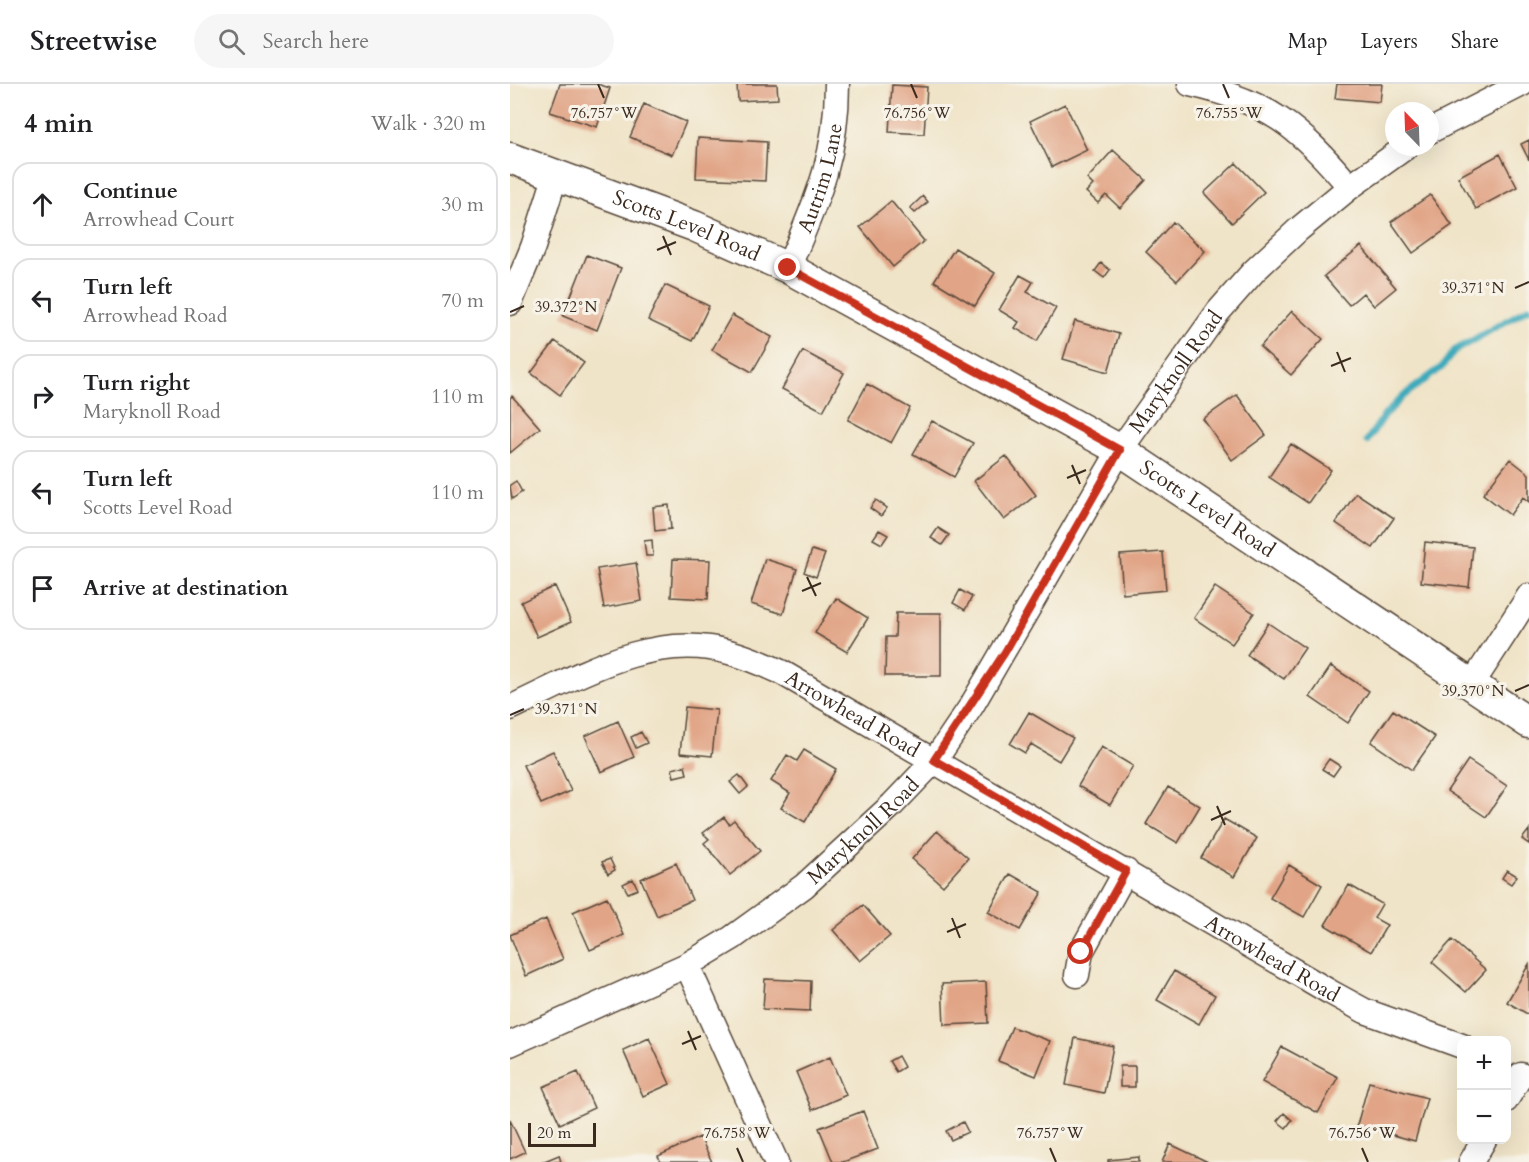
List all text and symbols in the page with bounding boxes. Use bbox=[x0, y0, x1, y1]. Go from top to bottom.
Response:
search box bbox=[194, 14, 614, 68]
text: Streetwise bbox=[30, 22, 158, 60]
icon: search bbox=[215, 25, 248, 58]
text: Search here bbox=[263, 26, 369, 56]
text: Map bbox=[1288, 27, 1328, 56]
text: Layers bbox=[1361, 27, 1418, 56]
text: Share bbox=[1451, 27, 1499, 56]
north arrow bbox=[1385, 102, 1439, 156]
text: 76.757°W bbox=[571, 103, 638, 123]
text: 76.756°W bbox=[884, 103, 951, 123]
text: 76.755°W bbox=[1196, 103, 1263, 123]
text: 4 min bbox=[24, 106, 93, 141]
text: Walk · 320 m bbox=[371, 110, 486, 137]
street label: Autrim Lane bbox=[790, 122, 849, 237]
text: Continue bbox=[83, 176, 178, 206]
street label: Scotts Level Road bbox=[609, 183, 765, 268]
icon: ahead bbox=[26, 188, 59, 221]
text: 30 m bbox=[441, 191, 484, 218]
text: Arrowhead Court bbox=[83, 206, 234, 233]
route end bbox=[774, 254, 800, 280]
text: Turn left bbox=[83, 272, 172, 302]
text: 39.371°N bbox=[1442, 278, 1505, 298]
icon: left bbox=[26, 284, 59, 317]
text: 70 m bbox=[441, 287, 484, 314]
text: 39.372°N bbox=[535, 297, 598, 317]
text: Arrowhead Road bbox=[83, 302, 227, 329]
street label: Maryknoll Road bbox=[1122, 304, 1229, 439]
text: Turn right bbox=[83, 368, 190, 398]
icon: right bbox=[26, 380, 59, 413]
text: 110 m bbox=[431, 383, 484, 410]
text: Maryknoll Road bbox=[83, 398, 221, 425]
street label: Scotts Level Road bbox=[1134, 453, 1281, 564]
text: Turn left bbox=[83, 464, 172, 494]
icon: left bbox=[26, 476, 59, 509]
text: 110 m bbox=[431, 479, 484, 506]
text: Scotts Level Road bbox=[83, 494, 232, 521]
icon: arrive bbox=[26, 572, 59, 605]
text: Arrive at destination bbox=[83, 573, 288, 603]
street label: Arrowhead Road bbox=[780, 663, 925, 764]
text: 39.370°N bbox=[1442, 681, 1505, 701]
text: 39.371°N bbox=[535, 699, 598, 719]
street label: Maryknoll Road bbox=[800, 771, 926, 891]
street label: Arrowhead Road bbox=[1200, 908, 1345, 1009]
route start bbox=[1067, 938, 1093, 964]
map controls bbox=[1457, 1036, 1511, 1144]
button: + bbox=[1457, 1036, 1511, 1090]
button: − bbox=[1457, 1090, 1511, 1144]
scale bar bbox=[528, 1120, 596, 1148]
text: 20 m bbox=[537, 1122, 571, 1144]
text: 76.758°W bbox=[704, 1123, 771, 1143]
text: 76.757°W bbox=[1017, 1123, 1084, 1143]
text: 76.756°W bbox=[1329, 1123, 1396, 1143]

